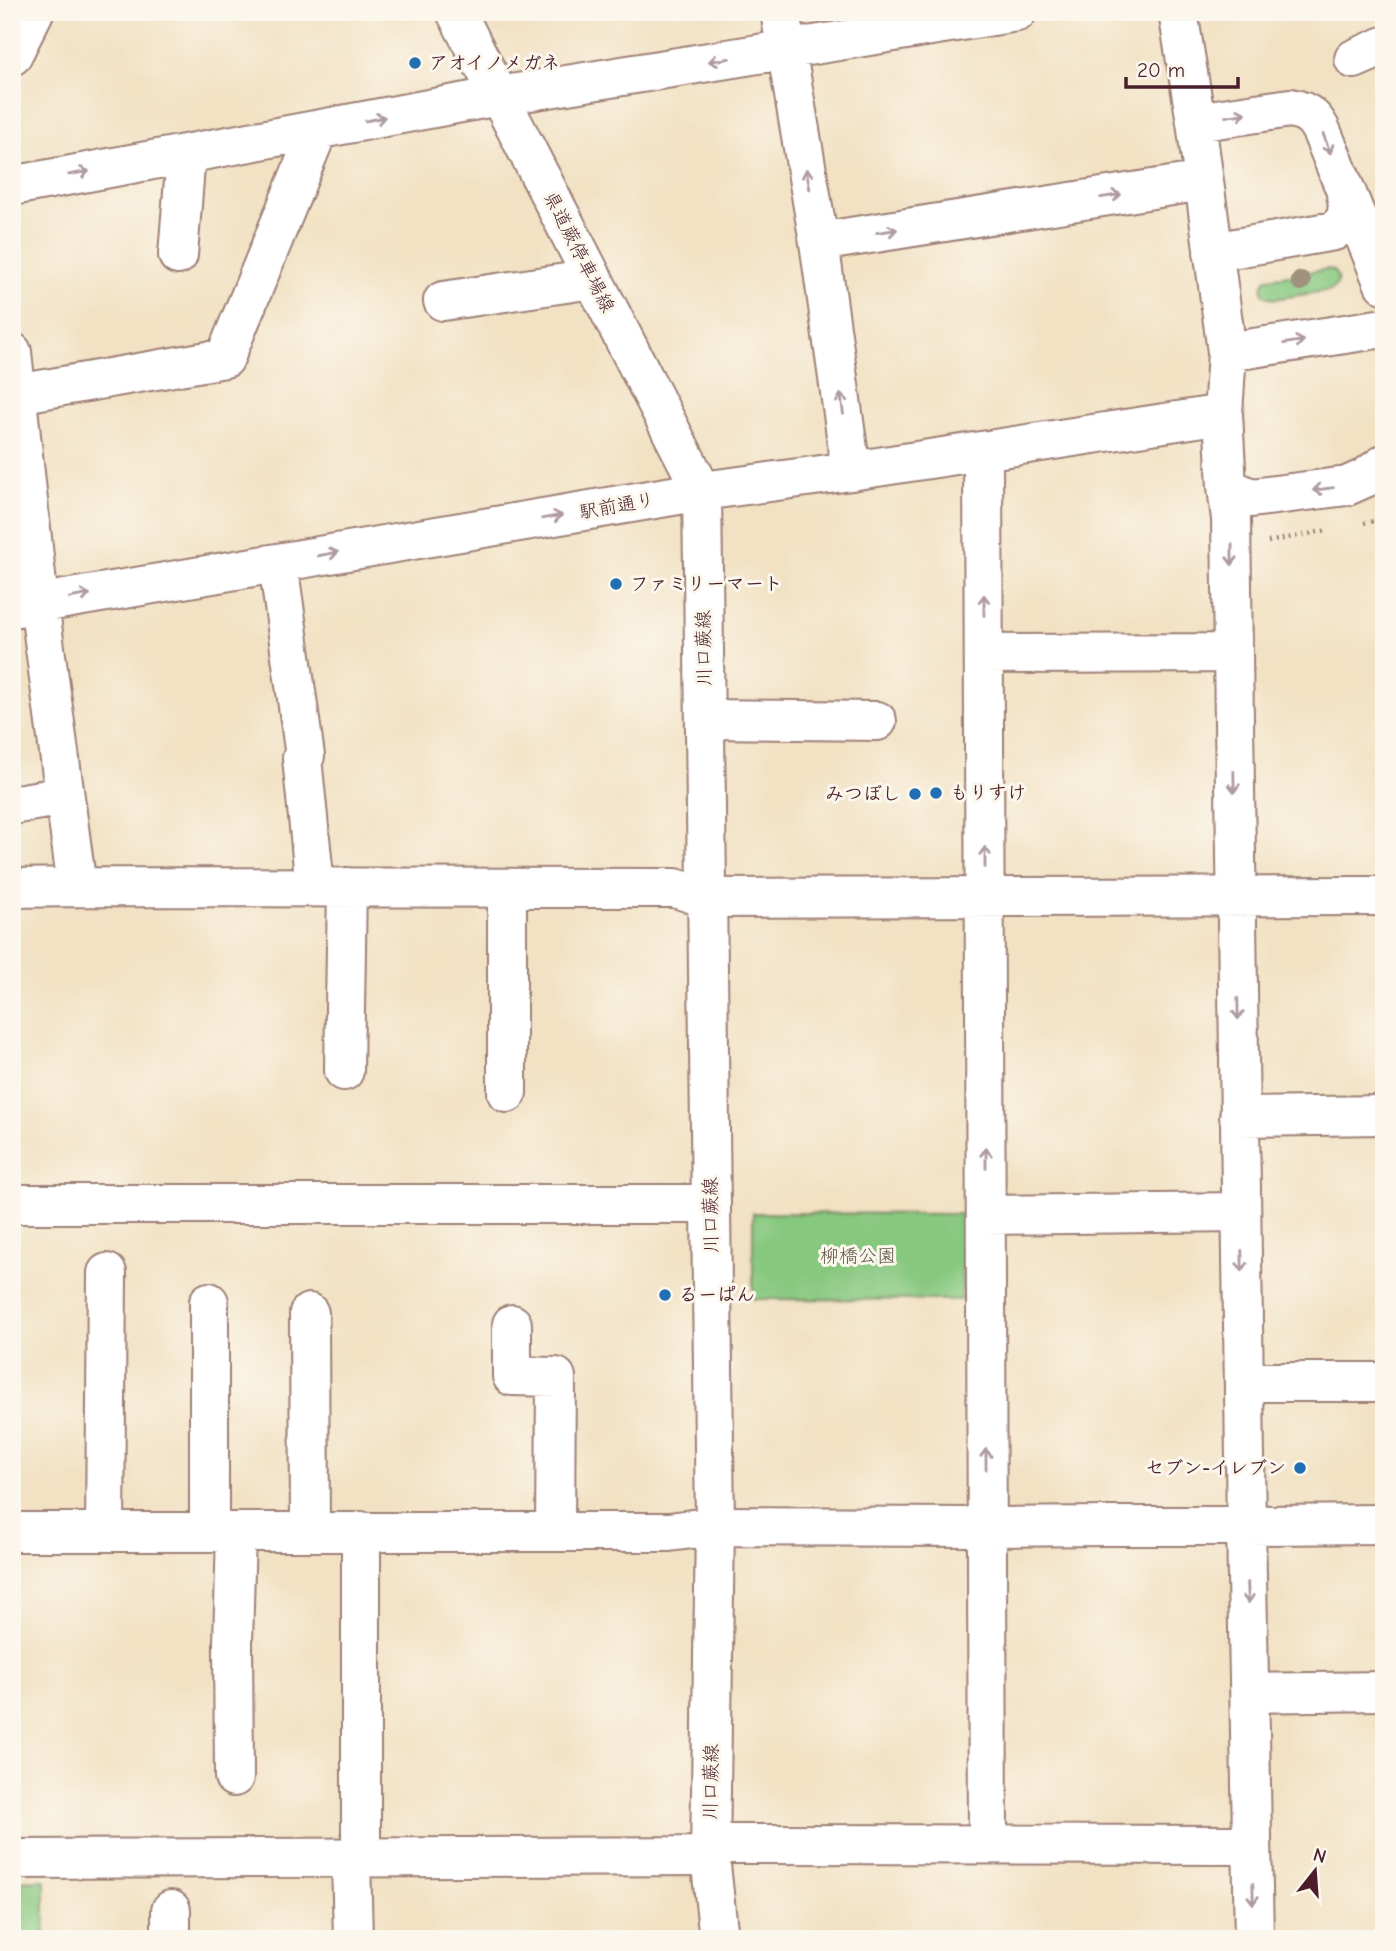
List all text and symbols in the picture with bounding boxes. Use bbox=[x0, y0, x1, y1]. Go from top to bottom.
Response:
scale bar bbox=[1126, 46, 1238, 90]
place label: アオイノメガネ bbox=[429, 52, 560, 74]
one-way arrow bbox=[708, 54, 731, 67]
marker: アオイノメガネ bbox=[407, 55, 423, 71]
text: 20 m bbox=[1137, 58, 1185, 82]
one-way arrow bbox=[1225, 109, 1247, 122]
one-way arrow bbox=[363, 112, 386, 125]
one-way arrow bbox=[1321, 132, 1334, 154]
one-way arrow bbox=[67, 166, 90, 180]
one-way arrow bbox=[801, 168, 815, 191]
street label: 県道蕨停車場線 bbox=[539, 188, 619, 316]
one-way arrow bbox=[1100, 189, 1122, 202]
one-way arrow bbox=[875, 224, 898, 237]
one-way arrow bbox=[1282, 335, 1305, 348]
one-way arrow bbox=[835, 393, 848, 416]
one-way arrow bbox=[1312, 483, 1335, 496]
street label: 駅前通り bbox=[578, 489, 656, 523]
one-way arrow bbox=[540, 510, 563, 523]
one-way arrow bbox=[1225, 543, 1238, 566]
one-way arrow bbox=[316, 547, 339, 560]
place label: ファミリーマート bbox=[630, 573, 783, 595]
marker: ファミリーマート bbox=[608, 576, 624, 592]
one-way arrow bbox=[68, 589, 90, 602]
one-way arrow bbox=[977, 594, 990, 617]
street label: 川口蕨線 bbox=[692, 610, 716, 686]
one-way arrow bbox=[1227, 770, 1241, 793]
place label: もりすけ bbox=[950, 782, 1026, 804]
place label: みつぼし bbox=[825, 783, 901, 805]
marker: もりすけ bbox=[928, 785, 944, 801]
marker: みつぼし bbox=[907, 786, 923, 802]
one-way arrow bbox=[978, 846, 992, 869]
one-way arrow bbox=[1231, 998, 1244, 1021]
one-way arrow bbox=[979, 1147, 993, 1170]
street label: 川口蕨線 bbox=[699, 1177, 723, 1253]
park label: 柳橋公園 bbox=[820, 1245, 896, 1267]
one-way arrow bbox=[1235, 1250, 1249, 1273]
place label: るーぱん bbox=[679, 1284, 755, 1306]
marker: るーぱん bbox=[657, 1287, 673, 1303]
one-way arrow bbox=[979, 1448, 993, 1471]
place label: セブン-イレブン bbox=[1145, 1457, 1286, 1479]
marker: セブン-イレブン bbox=[1292, 1460, 1308, 1476]
one-way arrow bbox=[1241, 1582, 1254, 1605]
street label: 川口蕨線 bbox=[699, 1744, 723, 1820]
north arrow bbox=[1280, 1836, 1350, 1906]
text: N bbox=[1311, 1843, 1329, 1868]
one-way arrow bbox=[1247, 1883, 1260, 1906]

